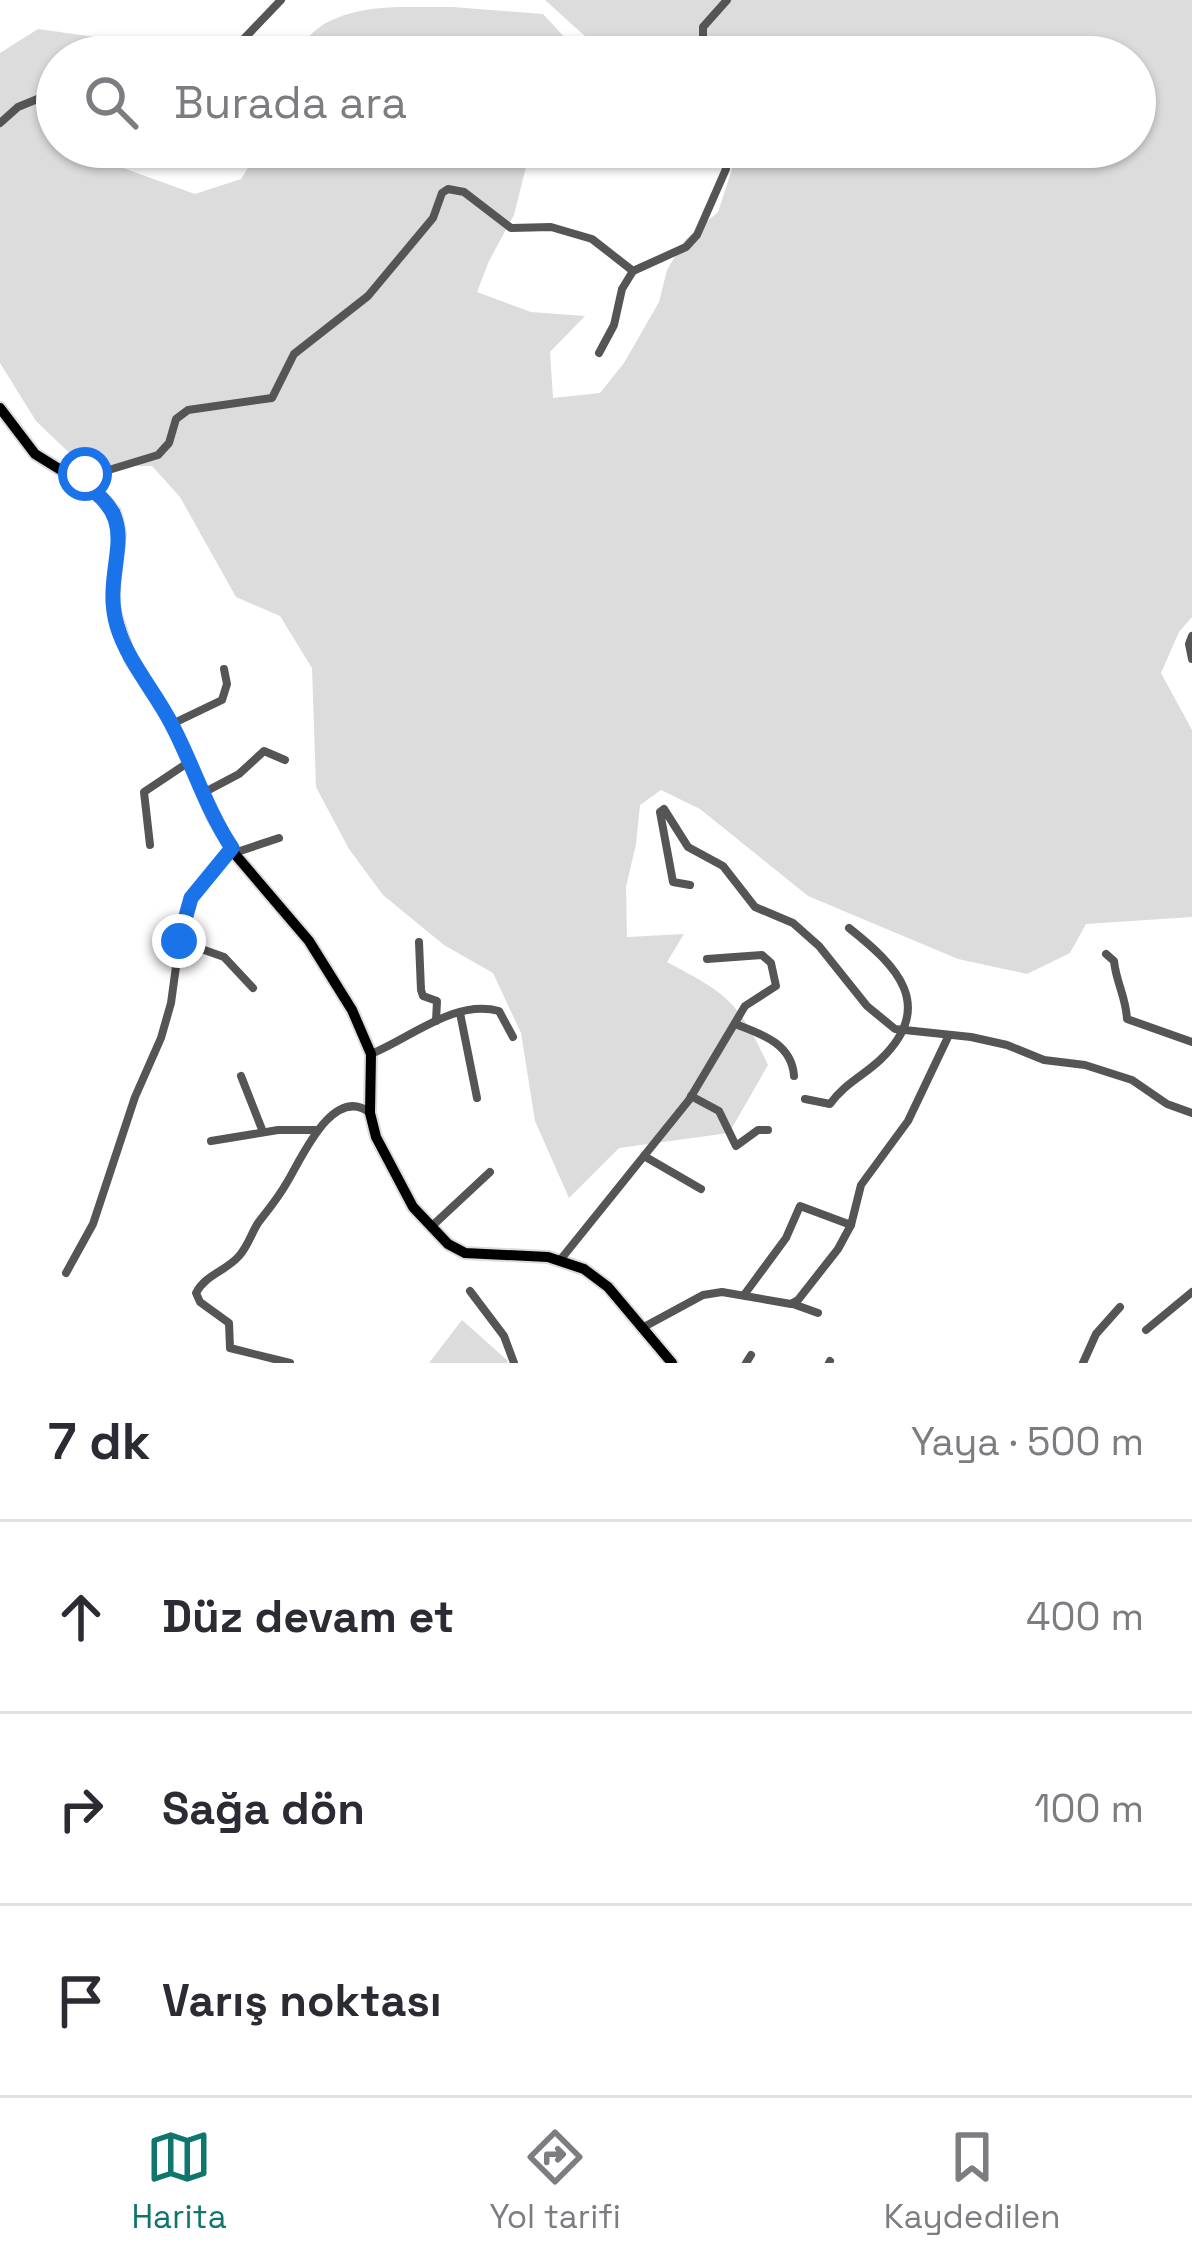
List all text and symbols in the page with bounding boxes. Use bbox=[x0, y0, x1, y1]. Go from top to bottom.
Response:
search box bbox=[36, 36, 1156, 168]
icon: search bbox=[78, 69, 144, 135]
text: Burada ara bbox=[174, 74, 407, 131]
route start bbox=[58, 447, 112, 501]
route end bbox=[152, 914, 206, 968]
text: 7 dk bbox=[48, 1409, 151, 1474]
text: Yaya · 500 m bbox=[911, 1417, 1144, 1466]
icon: ahead bbox=[48, 1584, 114, 1650]
text: Düz devam et bbox=[162, 1588, 454, 1645]
text: 400 m bbox=[1026, 1592, 1144, 1641]
icon: right bbox=[48, 1776, 114, 1842]
text: Sağa dön bbox=[162, 1780, 365, 1837]
text: 100 m bbox=[1034, 1784, 1144, 1833]
icon: arrive bbox=[48, 1968, 114, 2034]
text: Varış noktası bbox=[162, 1972, 442, 2029]
tab: Harita bbox=[131, 2124, 227, 2238]
tab: Yol tarifi bbox=[489, 2124, 621, 2238]
tab: Kaydedilen bbox=[884, 2124, 1061, 2238]

